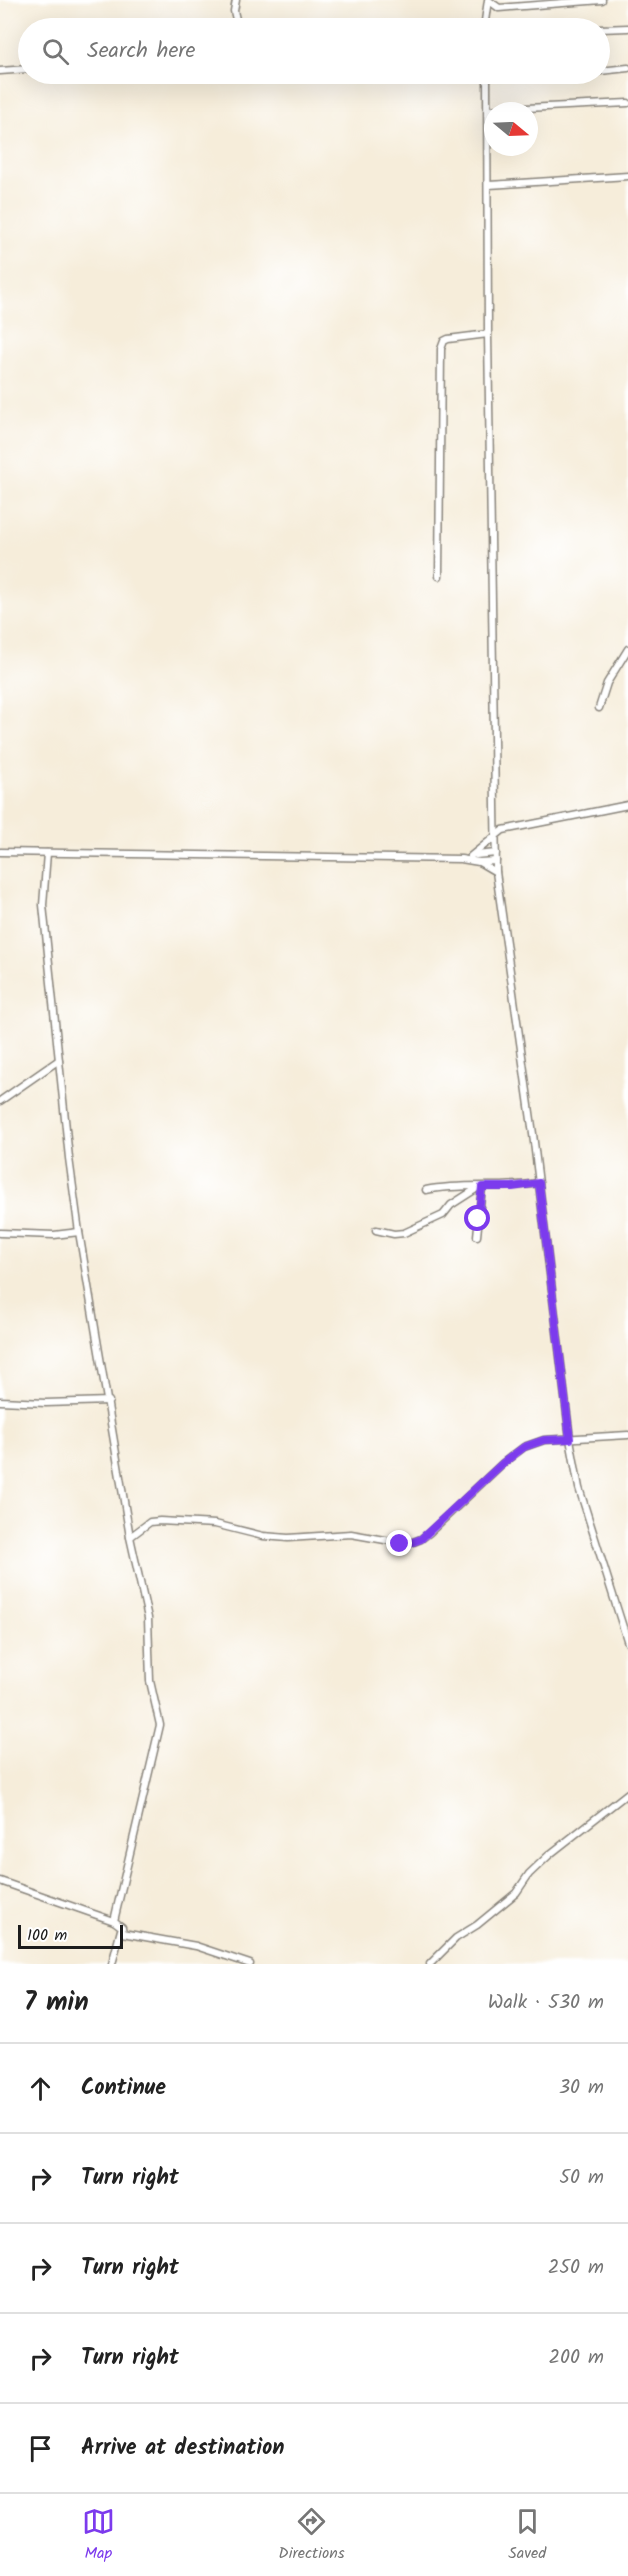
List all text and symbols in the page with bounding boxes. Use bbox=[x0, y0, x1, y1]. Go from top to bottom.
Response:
search box bbox=[18, 18, 610, 84]
text: Search here bbox=[87, 34, 195, 69]
icon: search bbox=[39, 35, 72, 68]
north arrow bbox=[484, 102, 538, 156]
route start bbox=[464, 1205, 490, 1231]
route end bbox=[386, 1530, 412, 1556]
scale bar bbox=[18, 1922, 123, 1950]
text: 100 m bbox=[27, 1923, 67, 1948]
text: 7 min bbox=[24, 1982, 89, 2024]
text: Walk · 530 m bbox=[488, 1987, 604, 2019]
text: Continue bbox=[81, 2071, 166, 2106]
icon: ahead bbox=[24, 2072, 57, 2105]
text: 30 m bbox=[559, 2072, 604, 2104]
text: Turn right bbox=[81, 2161, 179, 2196]
icon: right bbox=[24, 2162, 57, 2195]
text: 50 m bbox=[559, 2162, 604, 2194]
text: Turn right bbox=[81, 2251, 179, 2286]
icon: right bbox=[24, 2252, 57, 2285]
text: 250 m bbox=[548, 2252, 604, 2284]
text: Turn right bbox=[81, 2341, 179, 2376]
icon: right bbox=[24, 2342, 57, 2375]
text: 200 m bbox=[548, 2342, 604, 2374]
text: Arrive at destination bbox=[81, 2431, 284, 2466]
icon: arrive bbox=[24, 2432, 57, 2465]
tab: Map bbox=[82, 2505, 115, 2566]
tab: Directions bbox=[278, 2505, 345, 2566]
tab: Saved bbox=[508, 2505, 546, 2566]

